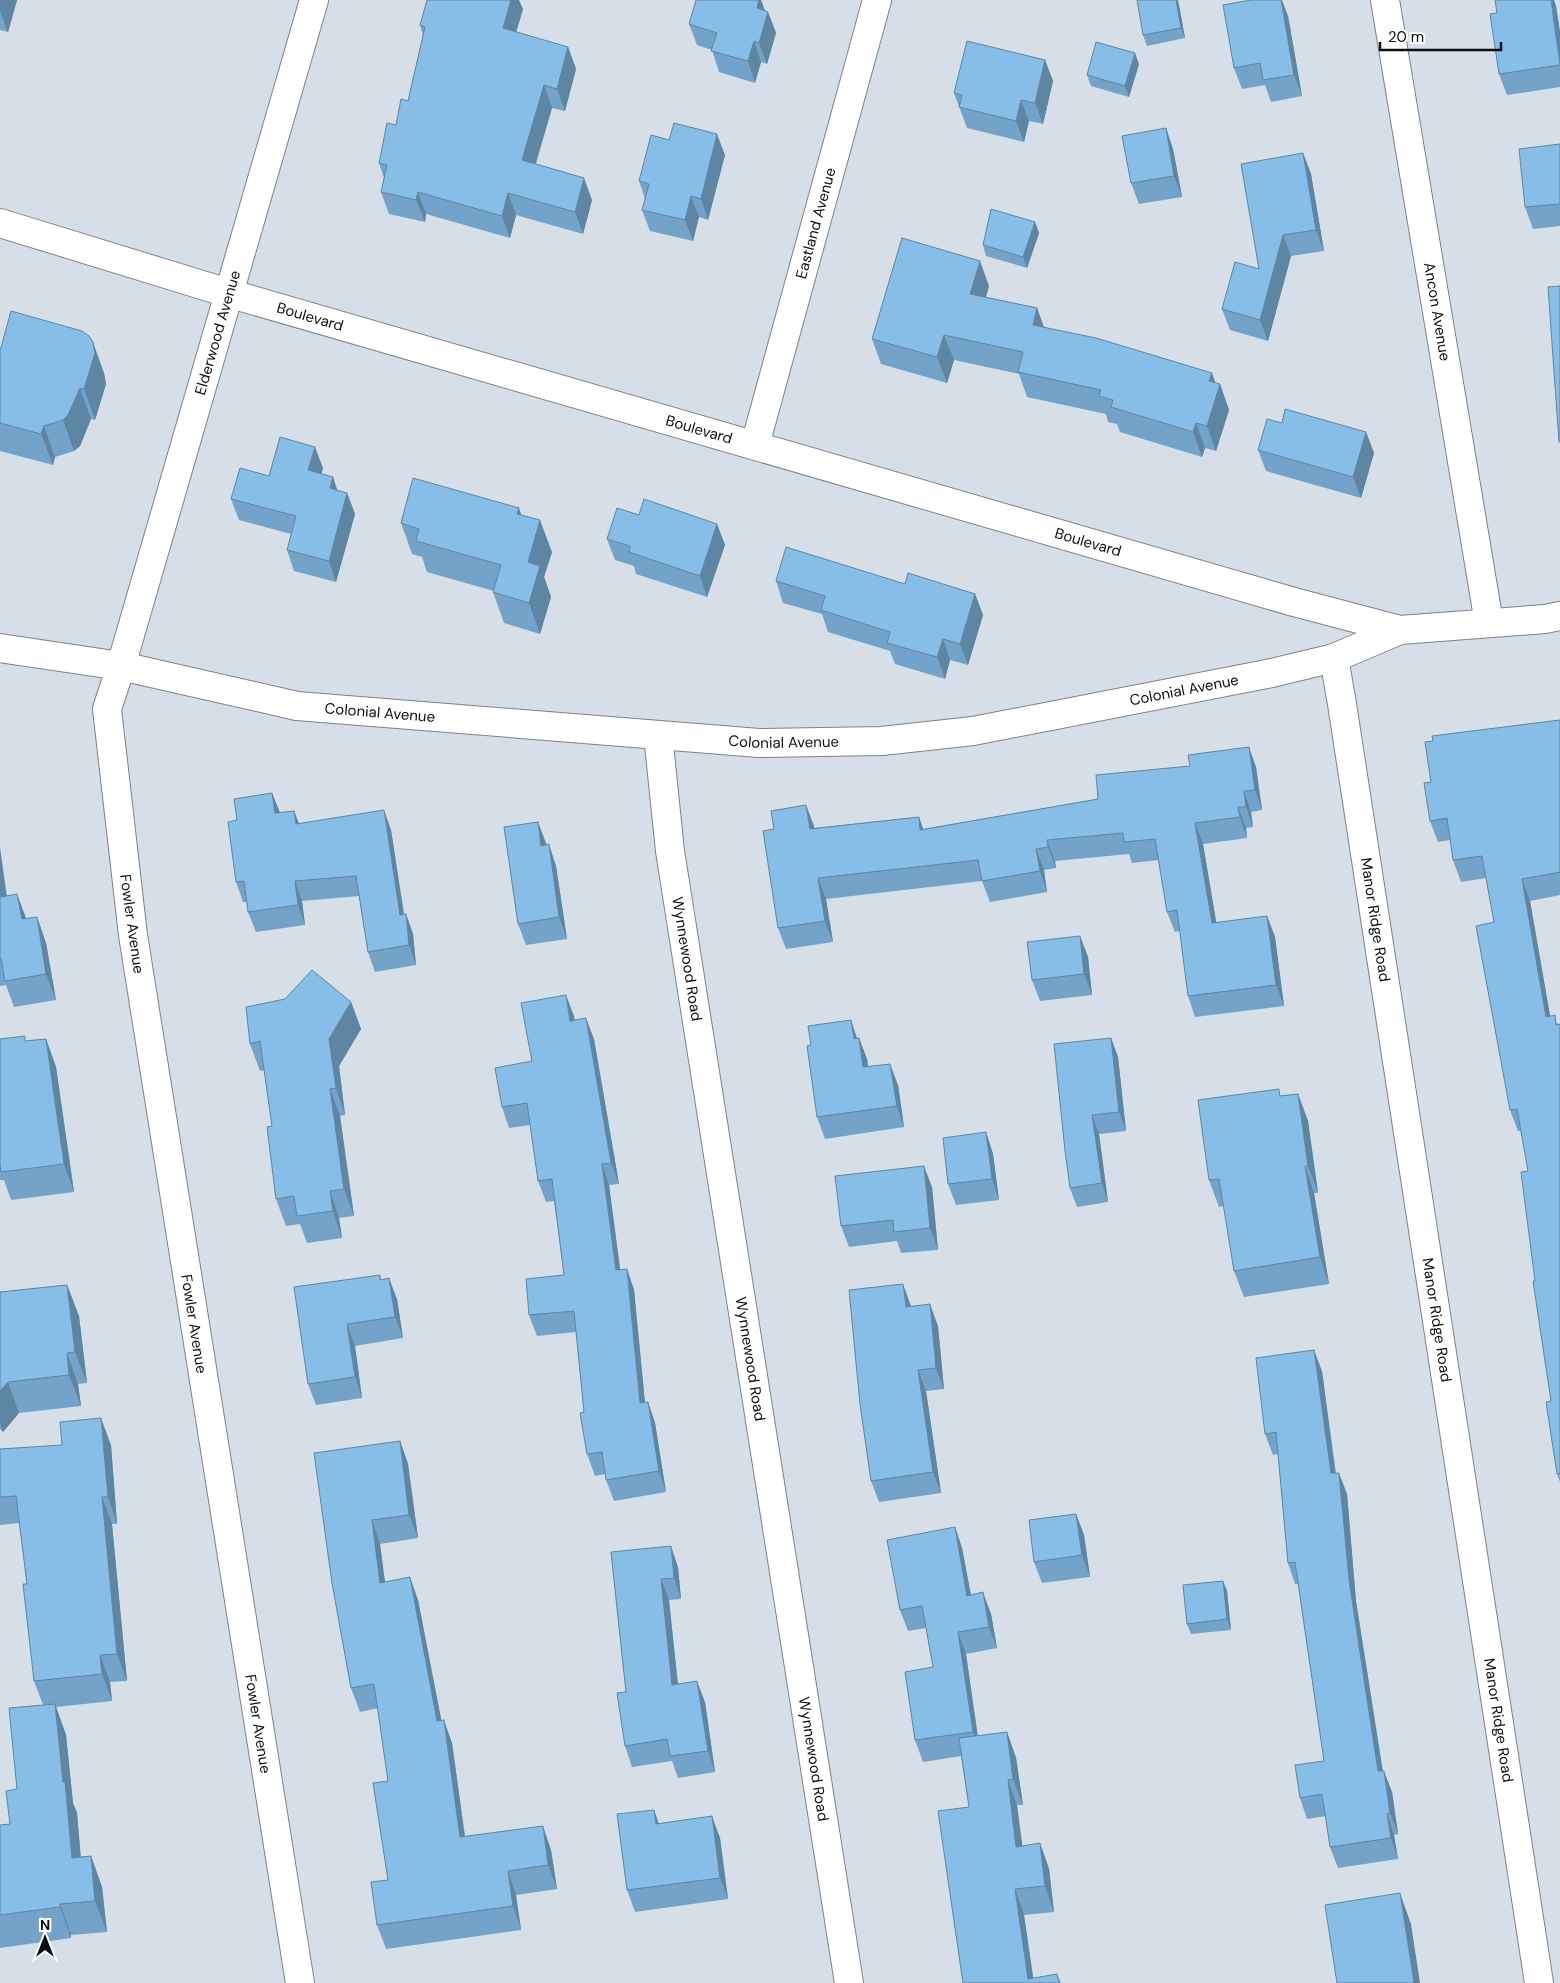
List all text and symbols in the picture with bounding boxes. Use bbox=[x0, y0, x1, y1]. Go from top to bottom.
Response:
scale bar bbox=[1380, 20, 1501, 52]
text: 20 m bbox=[1388, 27, 1424, 47]
street label: Eastland Avenue bbox=[791, 165, 841, 281]
street label: Ancon Avenue bbox=[1419, 261, 1455, 363]
street label: Elderwood Avenue bbox=[190, 268, 245, 397]
street label: Boulevard bbox=[274, 298, 346, 336]
street label: Boulevard bbox=[663, 410, 735, 449]
street label: Boulevard bbox=[1052, 523, 1124, 561]
street label: Colonial Avenue bbox=[1128, 670, 1240, 710]
street label: Colonial Avenue bbox=[324, 698, 436, 727]
street label: Colonial Avenue bbox=[728, 731, 839, 753]
street label: Manor Ridge Road bbox=[1356, 856, 1395, 983]
street label: Fowler Avenue bbox=[115, 873, 149, 975]
street label: Wynnewood Road bbox=[667, 895, 707, 1023]
street label: Manor Ridge Road bbox=[1417, 1257, 1456, 1384]
street label: Fowler Avenue bbox=[176, 1273, 212, 1375]
street label: Wynnewood Road bbox=[731, 1295, 770, 1423]
street label: Manor Ridge Road bbox=[1479, 1657, 1518, 1784]
street label: Fowler Avenue bbox=[240, 1673, 276, 1775]
street label: Wynnewood Road bbox=[794, 1695, 833, 1823]
north arrow bbox=[20, 1913, 70, 1963]
text: N bbox=[40, 1916, 50, 1934]

